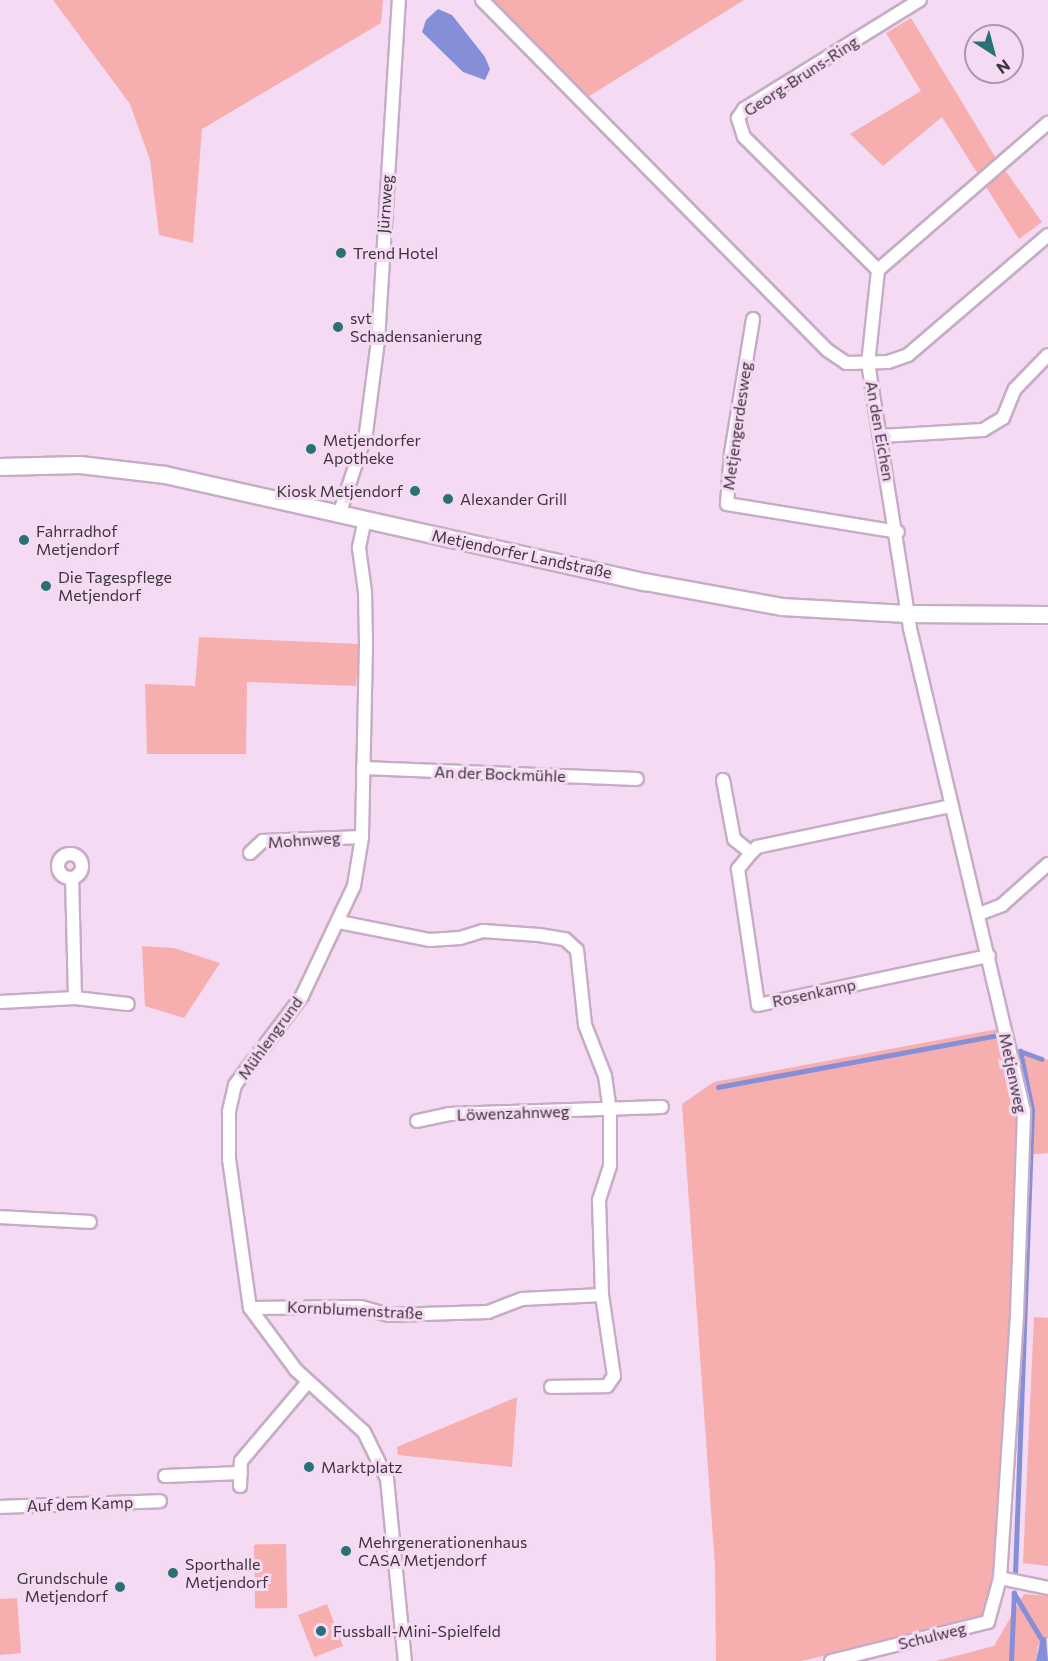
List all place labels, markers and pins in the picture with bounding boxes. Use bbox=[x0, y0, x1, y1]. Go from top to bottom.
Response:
place label: Trend Hotel bbox=[353, 243, 438, 263]
marker: Trend Hotel bbox=[334, 246, 348, 260]
place label: svt Schadensanierung bbox=[350, 308, 482, 346]
marker: svt Schadensanierung bbox=[331, 320, 345, 334]
place label: Metjendorfer Apotheke bbox=[323, 430, 421, 468]
marker: Metjendorfer Apotheke bbox=[304, 442, 318, 456]
place label: Kiosk Metjendorf bbox=[276, 481, 403, 501]
marker: Kiosk Metjendorf bbox=[408, 484, 422, 498]
place label: Alexander Grill bbox=[460, 489, 567, 509]
marker: Alexander Grill bbox=[441, 492, 455, 506]
place label: Fahrradhof Metjendorf bbox=[36, 521, 119, 559]
marker: Fahrradhof Metjendorf bbox=[17, 533, 31, 547]
place label: Die Tagespflege Metjendorf bbox=[58, 567, 172, 605]
marker: Die Tagespflege Metjendorf bbox=[39, 579, 53, 593]
place label: Marktplatz bbox=[321, 1457, 403, 1477]
marker: Marktplatz bbox=[302, 1460, 316, 1474]
place label: Mehrgenerationenhaus CASA Metjendorf bbox=[358, 1532, 527, 1570]
marker: Mehrgenerationenhaus CASA Metjendorf bbox=[339, 1544, 353, 1558]
place label: Sporthalle Metjendorf bbox=[185, 1554, 268, 1592]
marker: Sporthalle Metjendorf bbox=[166, 1566, 180, 1580]
place label: Grundschule Metjendorf bbox=[17, 1568, 108, 1606]
marker: Grundschule Metjendorf bbox=[113, 1580, 127, 1594]
place label: Fussball-Mini-Spielfeld bbox=[333, 1621, 501, 1641]
marker: Fussball-Mini-Spielfeld bbox=[314, 1624, 328, 1638]

